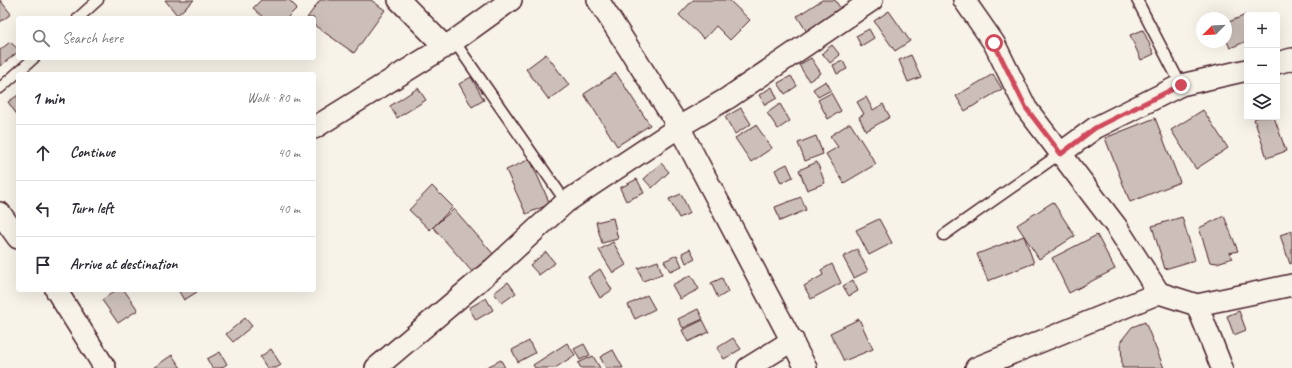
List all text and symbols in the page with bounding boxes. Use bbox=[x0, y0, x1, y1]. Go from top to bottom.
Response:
north arrow bbox=[1196, 12, 1232, 48]
map controls bbox=[1244, 12, 1280, 120]
button: + bbox=[1244, 12, 1280, 48]
search box bbox=[16, 16, 316, 60]
icon: search bbox=[30, 27, 52, 49]
text: Search here bbox=[62, 29, 123, 48]
route start bbox=[985, 34, 1003, 52]
button: − bbox=[1244, 48, 1280, 84]
route end bbox=[1172, 76, 1190, 94]
button: layers bbox=[1244, 84, 1280, 120]
text: 1 min bbox=[32, 88, 65, 109]
text: Walk · 80 m bbox=[247, 90, 300, 106]
icon: ahead bbox=[32, 142, 54, 164]
text: Continue bbox=[70, 143, 115, 162]
text: 40 m bbox=[278, 145, 300, 161]
icon: left bbox=[32, 198, 54, 220]
text: Turn left bbox=[70, 199, 113, 218]
text: 40 m bbox=[278, 201, 300, 217]
icon: arrive bbox=[32, 254, 54, 276]
text: Arrive at destination bbox=[70, 255, 177, 274]

